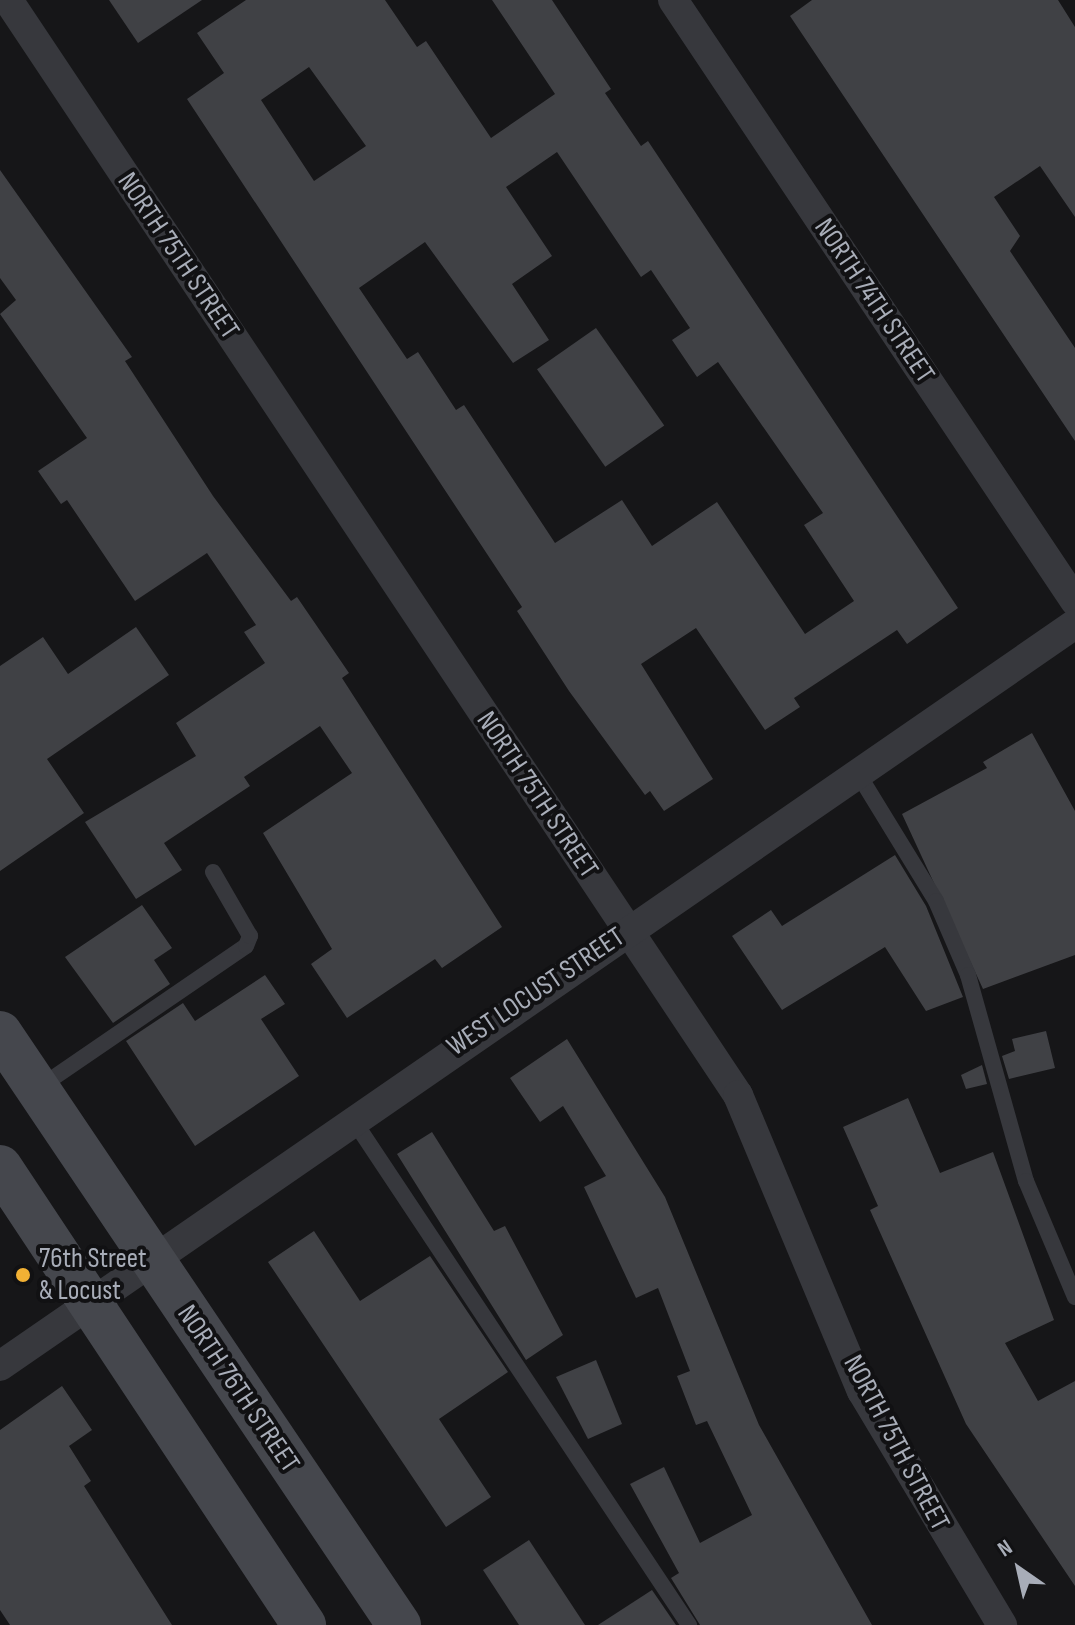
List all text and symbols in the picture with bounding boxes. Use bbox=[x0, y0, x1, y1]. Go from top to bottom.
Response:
street label: NORTH 75TH STREET bbox=[110, 166, 246, 346]
street label: NORTH 74TH STREET bbox=[807, 212, 941, 390]
street label: NORTH 75TH STREET bbox=[469, 705, 605, 885]
street label: WEST LOCUST STREET bbox=[441, 920, 631, 1064]
place label: 76th Street & Locust bbox=[39, 1242, 146, 1308]
marker: 76th Street & Locust bbox=[14, 1266, 32, 1284]
street label: NORTH 76TH STREET bbox=[170, 1299, 306, 1479]
street label: NORTH 75TH STREET bbox=[836, 1350, 956, 1536]
north arrow bbox=[979, 1529, 1059, 1609]
text: N bbox=[993, 1534, 1018, 1563]

